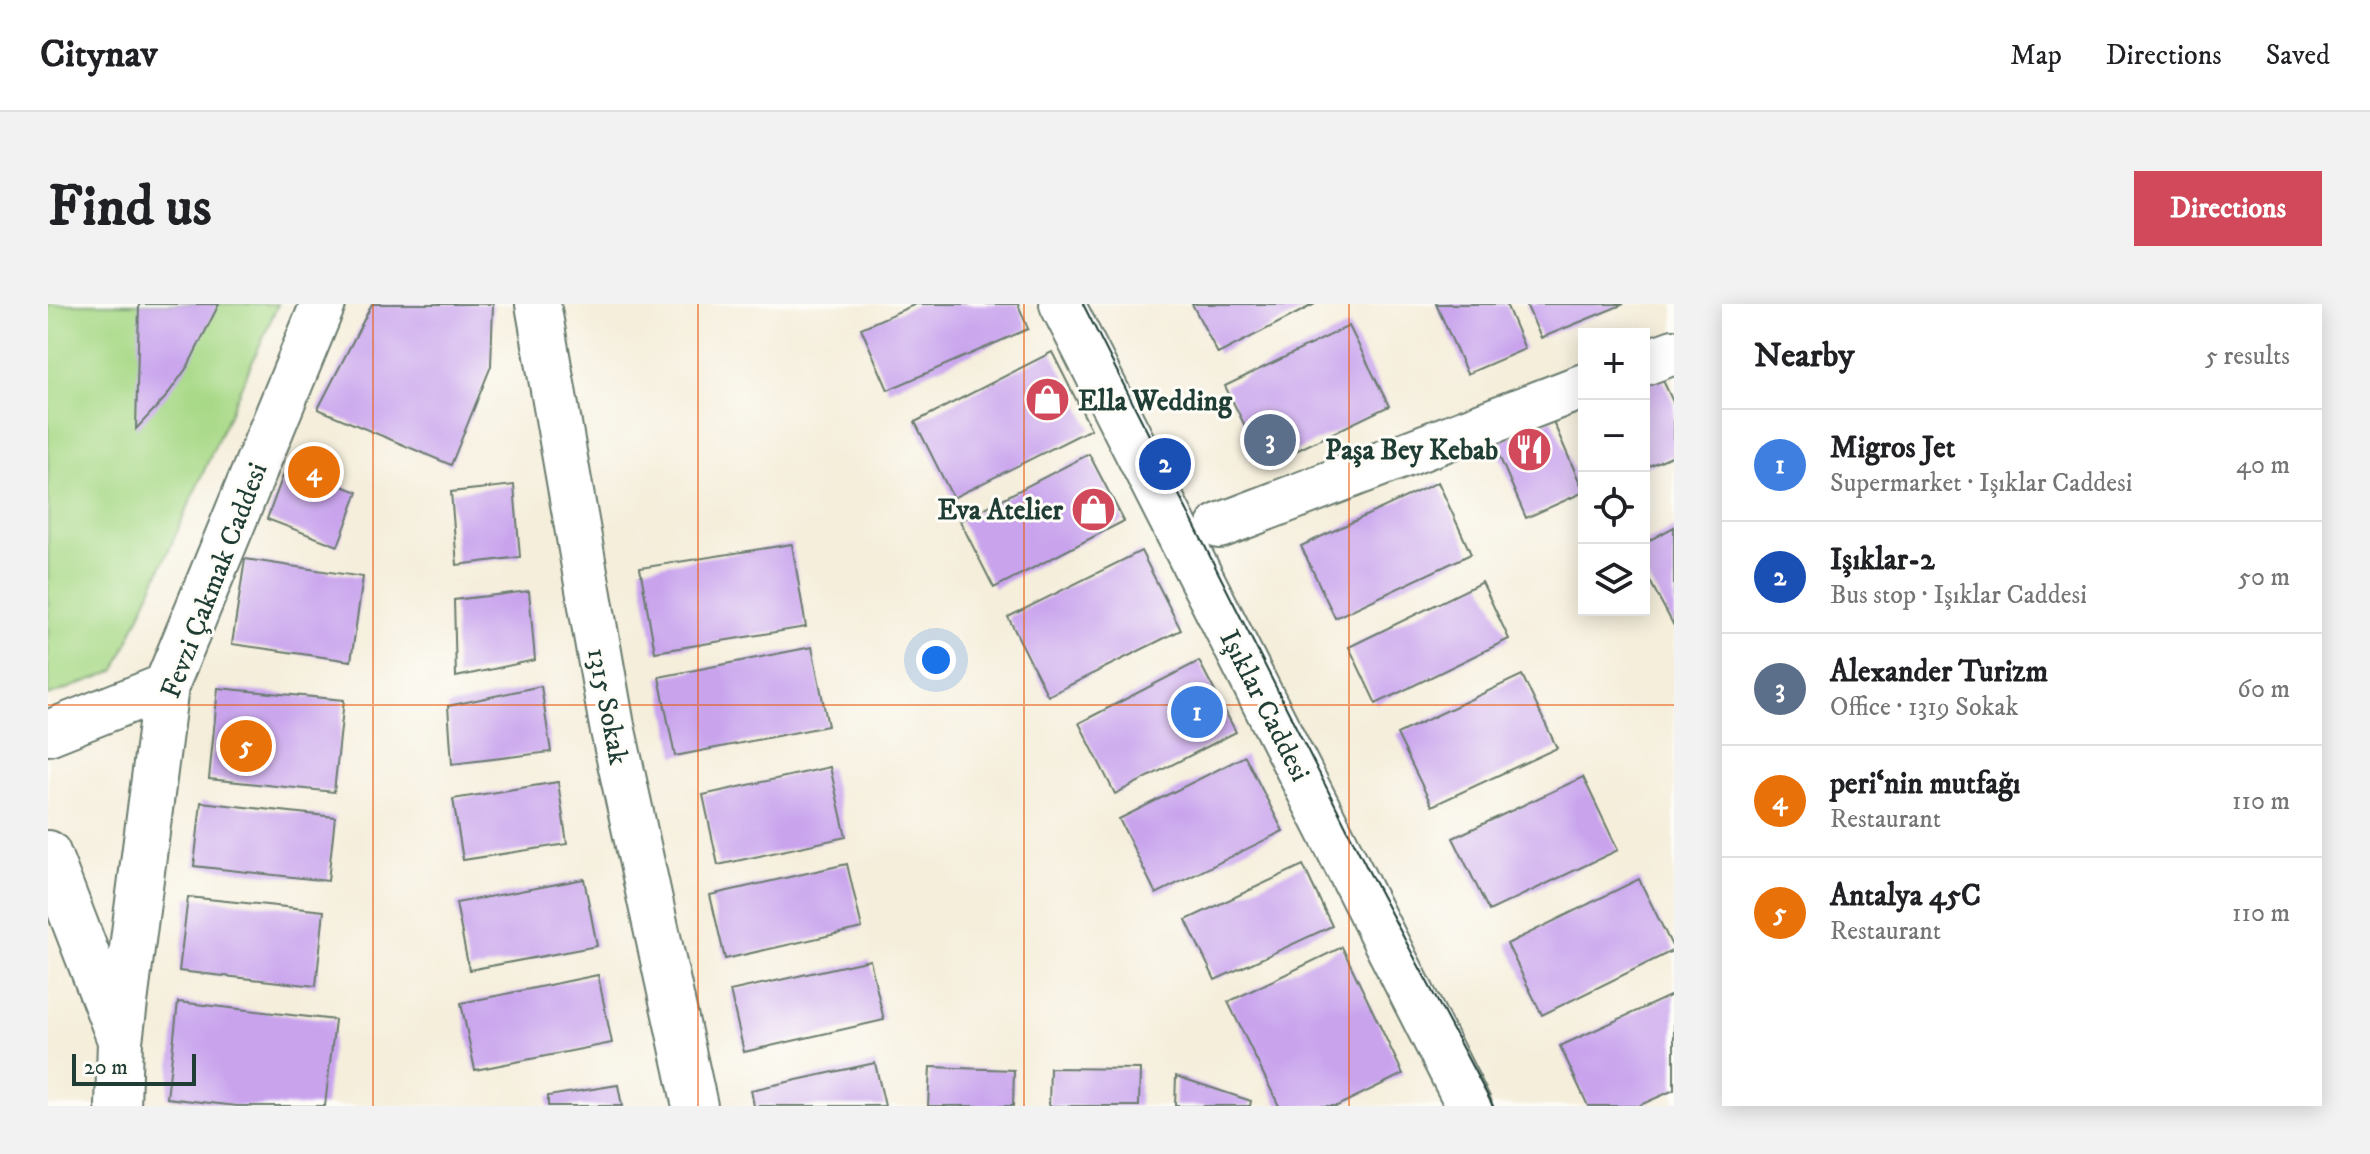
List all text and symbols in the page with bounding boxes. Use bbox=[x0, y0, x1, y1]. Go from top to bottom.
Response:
text: Citynav bbox=[40, 31, 158, 79]
text: Map bbox=[2010, 38, 2062, 73]
text: Directions bbox=[2106, 38, 2222, 73]
text: Saved bbox=[2266, 38, 2330, 73]
button: Directions bbox=[2134, 171, 2322, 246]
text: Find us bbox=[48, 173, 212, 243]
map controls bbox=[1578, 328, 1650, 616]
button: + bbox=[1578, 328, 1650, 400]
text: Nearby bbox=[1754, 335, 1855, 377]
text: 5 results bbox=[2205, 340, 2290, 373]
shop icon: Ella Wedding bbox=[1023, 376, 1071, 424]
place label: Ella Wedding bbox=[1078, 384, 1233, 419]
button: − bbox=[1578, 400, 1650, 472]
pin: 3 bbox=[1244, 410, 1296, 470]
restaurant icon: Paşa Bey Kebab bbox=[1505, 425, 1553, 473]
text: Migros Jet bbox=[1830, 430, 1955, 467]
place label: Paşa Bey Kebab bbox=[1325, 433, 1498, 468]
pin: 2 bbox=[1139, 434, 1191, 494]
pin: 4 bbox=[288, 442, 340, 502]
text: 1 bbox=[1775, 449, 1785, 482]
text: 40 m bbox=[2236, 449, 2290, 482]
street label: Fevzi Çakmak Caddesi bbox=[153, 458, 275, 703]
text: Supermarket · Işıklar Caddesi bbox=[1830, 467, 2133, 500]
button: locate bbox=[1578, 472, 1650, 544]
shop icon: Eva Atelier bbox=[1070, 485, 1118, 533]
place label: Eva Atelier bbox=[937, 493, 1064, 528]
text: Işıklar-2 bbox=[1830, 542, 1935, 579]
button: layers bbox=[1578, 544, 1650, 616]
text: 2 bbox=[1774, 561, 1786, 594]
text: 50 m bbox=[2238, 561, 2290, 594]
text: Bus stop · Işıklar Caddesi bbox=[1830, 579, 2087, 612]
street label: Işıklar Caddesi bbox=[1212, 624, 1318, 787]
your location bbox=[916, 640, 956, 680]
street label: 1315 Sokak bbox=[579, 645, 636, 768]
text: Alexander Turizm bbox=[1830, 654, 2048, 691]
text: 3 bbox=[1775, 673, 1785, 706]
text: 60 m bbox=[2237, 673, 2290, 706]
pin: 1 bbox=[1171, 682, 1223, 742]
text: Office · 1319 Sokak bbox=[1830, 691, 2018, 724]
pin: 5 bbox=[220, 716, 272, 776]
text: peri‘nin mutfağı bbox=[1830, 766, 2021, 803]
text: 4 bbox=[1773, 785, 1787, 818]
text: 110 m bbox=[2232, 785, 2290, 818]
text: Restaurant bbox=[1830, 803, 1941, 836]
text: Antalya 45C bbox=[1830, 878, 1981, 915]
text: 5 bbox=[1774, 897, 1786, 930]
text: 110 m bbox=[2232, 897, 2290, 930]
text: Restaurant bbox=[1830, 915, 1941, 948]
scale bar bbox=[72, 1050, 196, 1086]
text: 20 m bbox=[84, 1054, 128, 1081]

